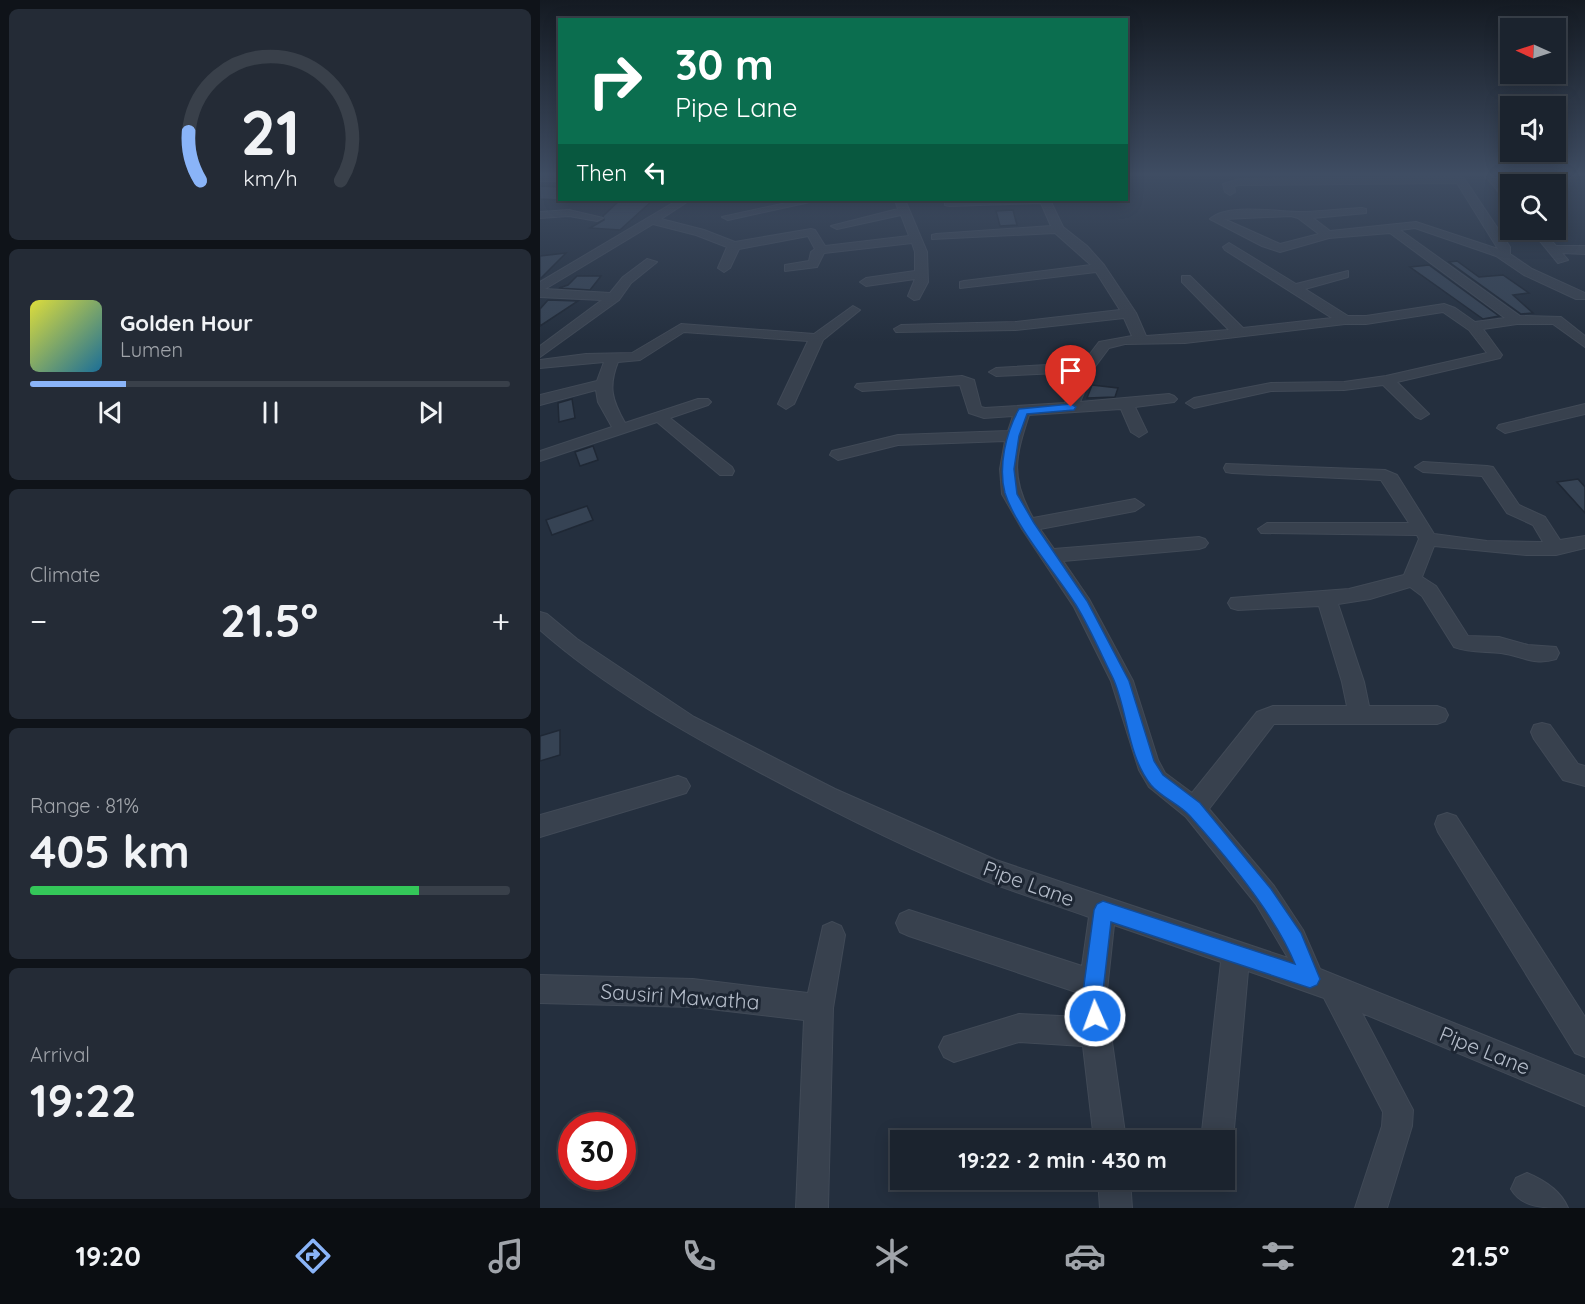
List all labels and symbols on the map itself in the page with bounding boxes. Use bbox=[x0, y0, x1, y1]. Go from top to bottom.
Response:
north arrow bbox=[1500, 18, 1566, 84]
pin bbox=[1045, 345, 1096, 407]
street label: Pipe Lane bbox=[980, 854, 1078, 912]
street label: Sausiri Mawatha bbox=[600, 977, 760, 1015]
position arrow bbox=[1063, 984, 1127, 1048]
street label: Pipe Lane bbox=[1436, 1020, 1534, 1080]
speed limit sign: 30 bbox=[558, 1112, 636, 1190]

